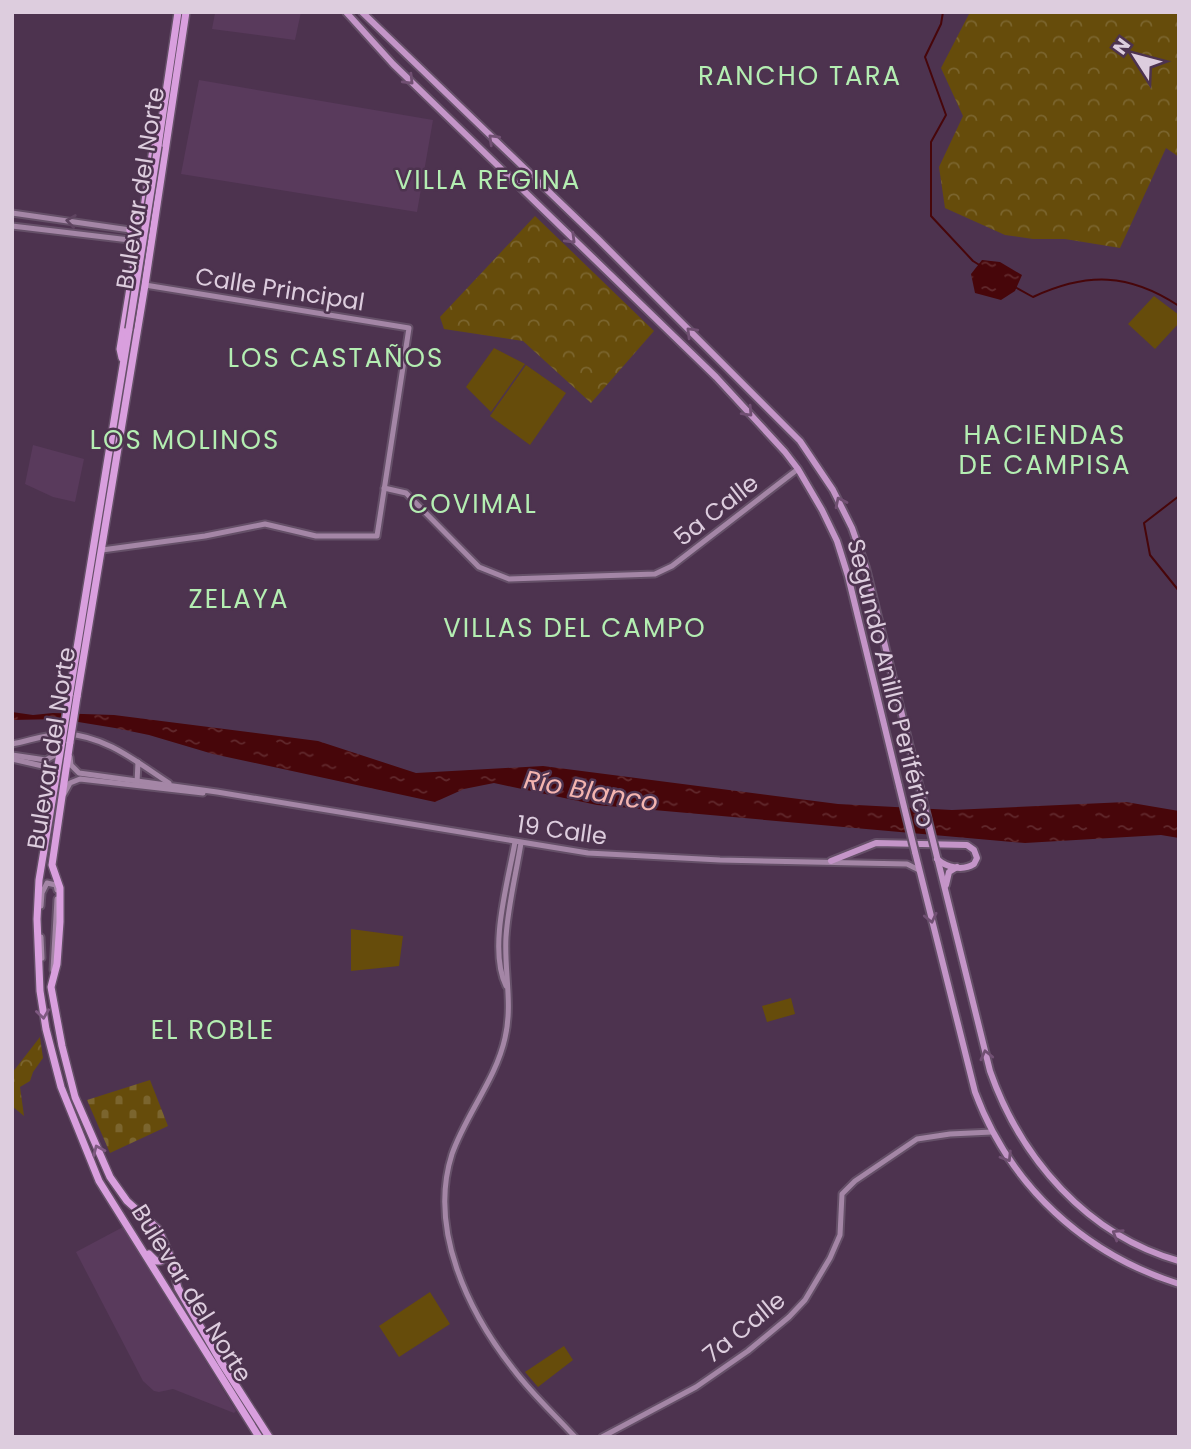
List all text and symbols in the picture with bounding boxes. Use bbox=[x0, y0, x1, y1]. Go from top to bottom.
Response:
north arrow bbox=[1100, 21, 1170, 91]
text: N bbox=[1107, 33, 1137, 60]
district label: RANCHO TARA bbox=[698, 58, 902, 94]
one-way arrow bbox=[401, 72, 413, 84]
street label: Bulevar del Norte bbox=[108, 85, 172, 291]
one-way arrow bbox=[488, 134, 501, 147]
district label: VILLA REGINA bbox=[395, 162, 581, 198]
one-way arrow bbox=[65, 214, 77, 229]
one-way arrow bbox=[563, 231, 576, 244]
street label: Calle Principal bbox=[193, 259, 367, 319]
one-way arrow bbox=[686, 328, 699, 341]
district label: LOS CASTAÑOS bbox=[228, 340, 444, 376]
one-way arrow bbox=[740, 404, 752, 417]
district label: HACIENDAS DE CAMPISA bbox=[959, 417, 1131, 483]
district label: LOS MOLINOS bbox=[90, 422, 280, 458]
street label: 5a Calle bbox=[667, 466, 765, 554]
district label: COVIMAL bbox=[408, 486, 538, 522]
one-way arrow bbox=[834, 497, 848, 510]
street label: Segundo Anillo Periférico bbox=[839, 535, 943, 831]
district label: ZELAYA bbox=[189, 581, 289, 617]
district label: VILLAS DEL CAMPO bbox=[443, 610, 707, 646]
street label: Bulevar del Norte bbox=[19, 645, 83, 851]
water label: Río Blanco bbox=[521, 762, 661, 820]
street label: 19 Calle bbox=[515, 807, 609, 853]
one-way arrow bbox=[922, 912, 937, 924]
one-way arrow bbox=[36, 1008, 51, 1020]
district label: EL ROBLE bbox=[151, 1012, 275, 1048]
one-way arrow bbox=[980, 1049, 994, 1061]
one-way arrow bbox=[92, 1145, 106, 1157]
one-way arrow bbox=[999, 1149, 1012, 1162]
street label: Bulevar del Norte bbox=[124, 1198, 260, 1388]
one-way arrow bbox=[1111, 1229, 1124, 1242]
street label: 7a Calle bbox=[696, 1284, 792, 1370]

